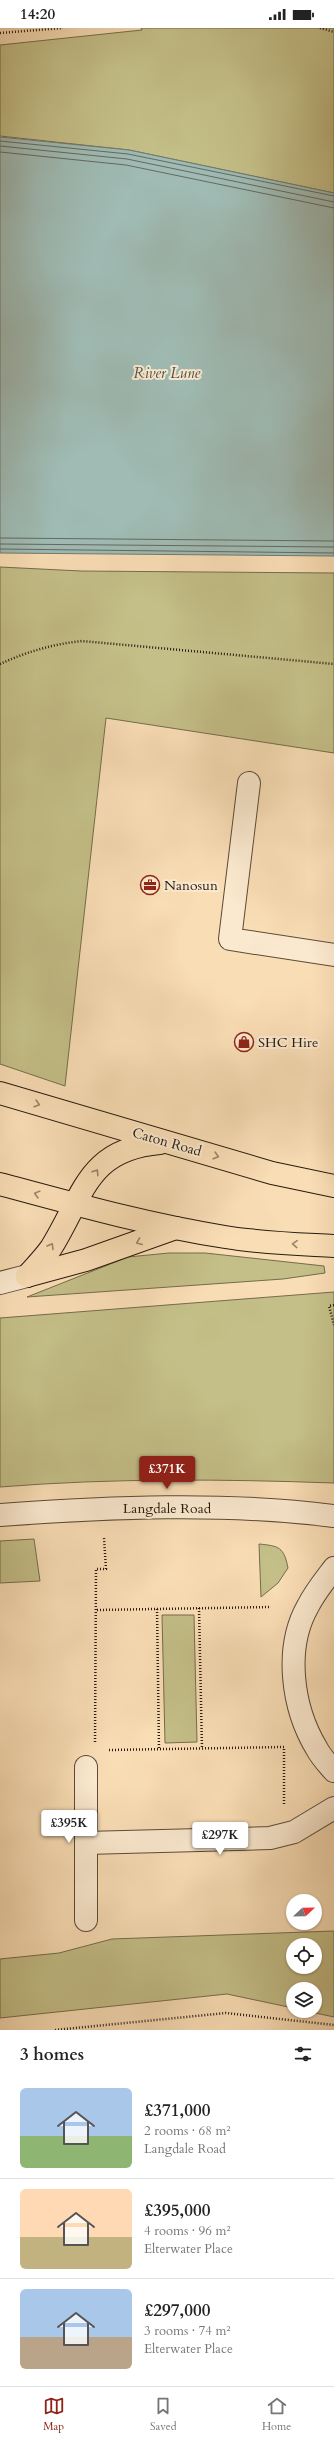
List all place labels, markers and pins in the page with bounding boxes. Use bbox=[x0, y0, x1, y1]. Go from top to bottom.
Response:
office icon: Nanosun bbox=[139, 874, 161, 896]
place label: Nanosun bbox=[164, 876, 218, 895]
shop icon: SHC Hire bbox=[233, 1031, 255, 1053]
place label: SHC Hire bbox=[258, 1033, 318, 1052]
pin: £371K bbox=[139, 1456, 195, 1490]
pin: £395K bbox=[41, 1810, 97, 1844]
pin: £297K bbox=[192, 1822, 248, 1856]

